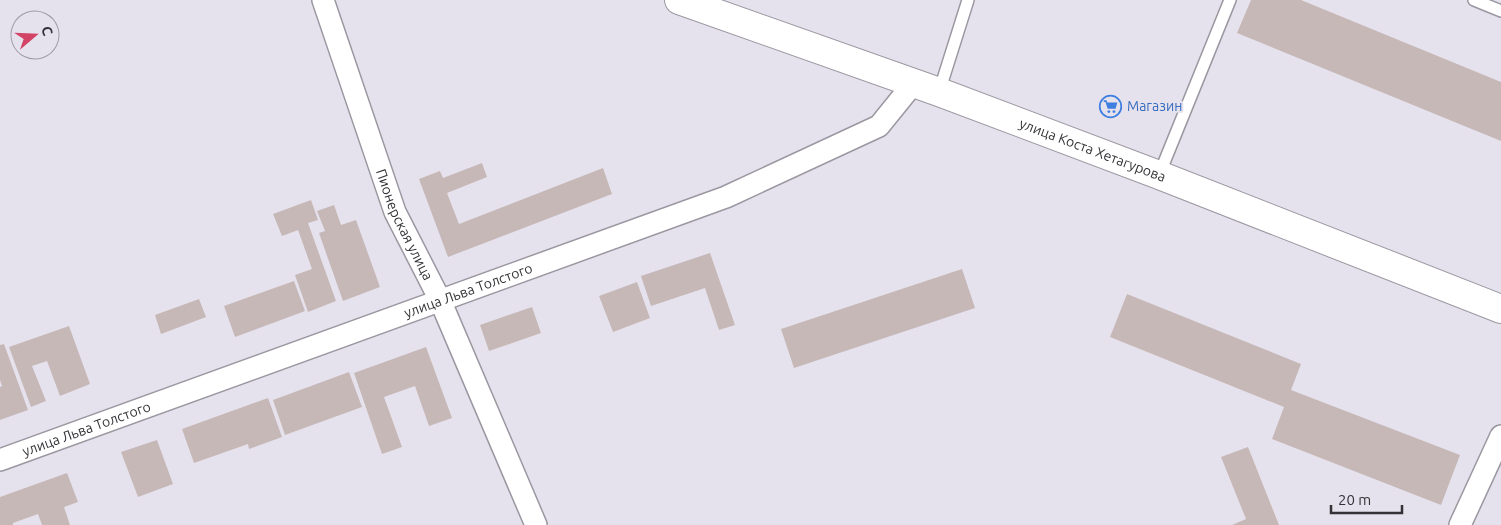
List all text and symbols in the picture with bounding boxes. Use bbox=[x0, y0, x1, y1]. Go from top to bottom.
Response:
north arrow bbox=[10, 10, 60, 60]
text: С bbox=[38, 24, 56, 38]
supermarket icon: Магазин bbox=[1099, 94, 1123, 118]
place label: Магазин bbox=[1127, 98, 1182, 114]
street label: улица Коста Хетагурова bbox=[1017, 115, 1168, 185]
street label: Пионерская улица bbox=[373, 167, 436, 283]
street label: улица Льва Толстого bbox=[402, 260, 535, 321]
street label: улица Льва Толстого bbox=[20, 398, 153, 459]
scale bar bbox=[1331, 482, 1402, 514]
text: 20 m bbox=[1338, 491, 1371, 508]

